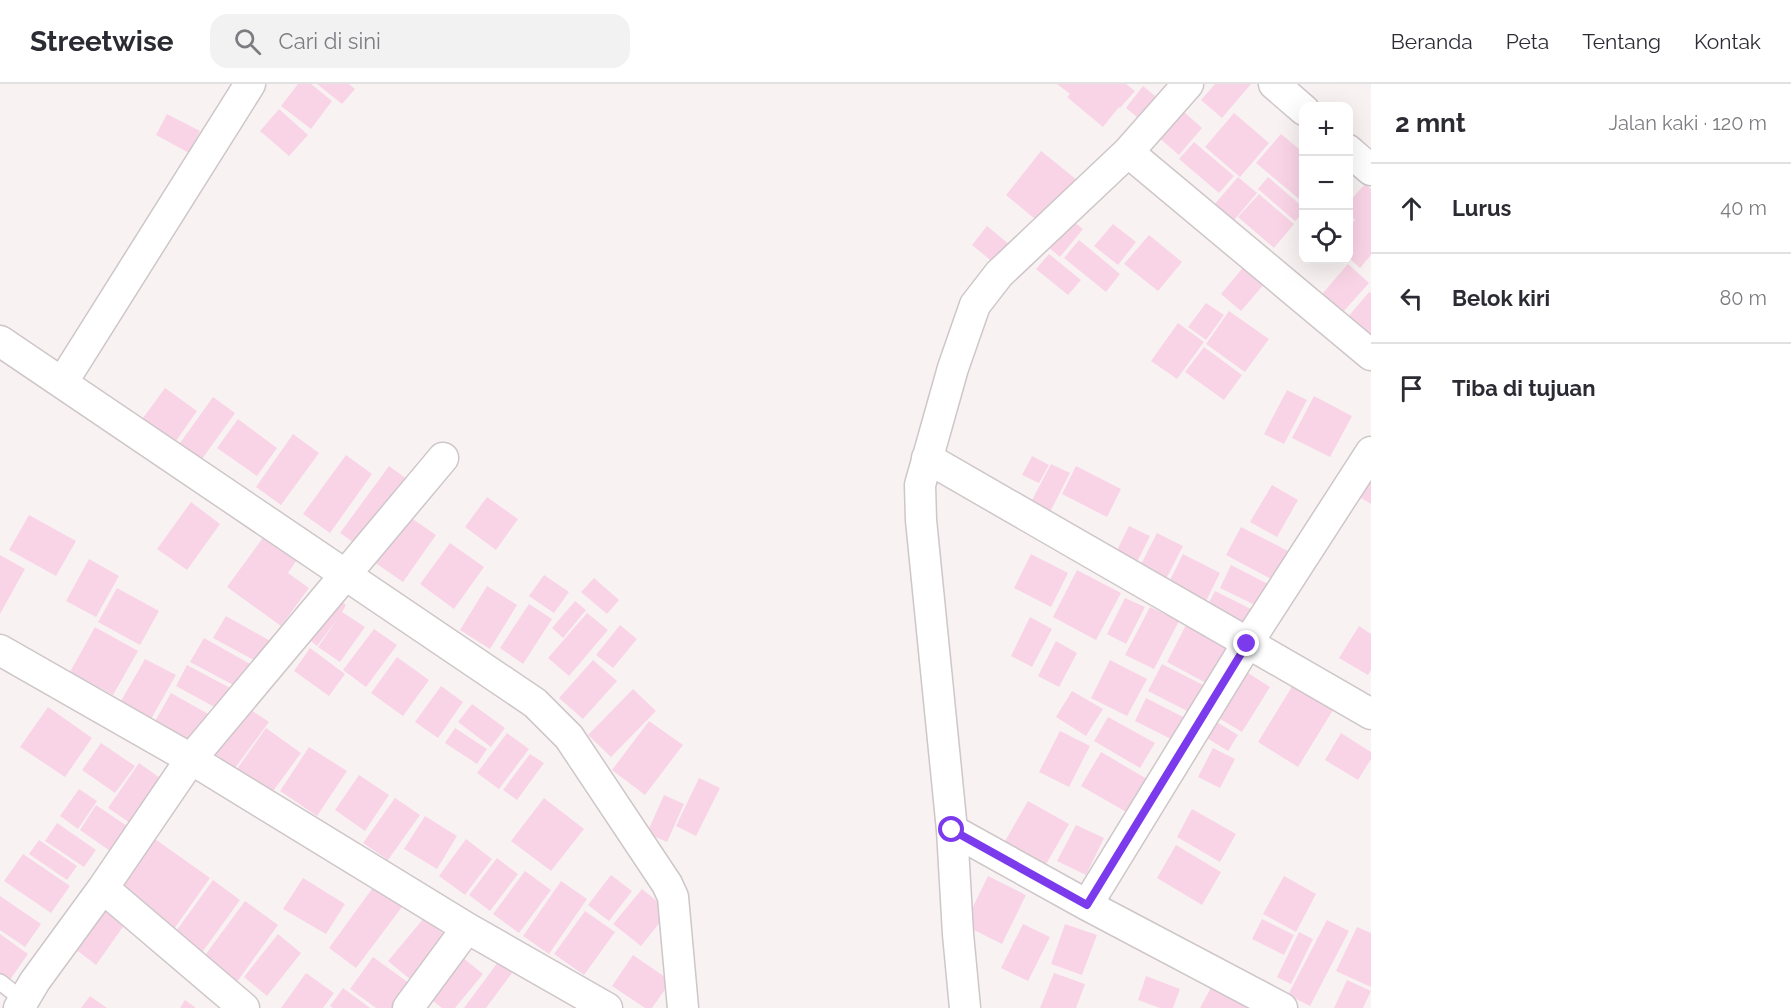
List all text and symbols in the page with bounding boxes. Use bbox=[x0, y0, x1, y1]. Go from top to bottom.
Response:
search box bbox=[210, 14, 630, 68]
text: Streetwise bbox=[30, 25, 174, 58]
icon: search bbox=[231, 25, 264, 58]
text: Cari di sini bbox=[279, 28, 381, 54]
text: Beranda bbox=[1391, 29, 1473, 54]
text: Peta bbox=[1506, 29, 1549, 54]
text: Tentang bbox=[1582, 29, 1661, 54]
text: Kontak bbox=[1694, 29, 1761, 54]
map controls bbox=[1299, 102, 1353, 264]
button: + bbox=[1299, 102, 1353, 156]
text: 2 mnt bbox=[1395, 108, 1466, 138]
text: Jalan kaki · 120 m bbox=[1608, 111, 1767, 135]
button: − bbox=[1299, 156, 1353, 210]
icon: ahead bbox=[1395, 192, 1428, 225]
text: Lurus bbox=[1452, 195, 1511, 221]
text: 40 m bbox=[1720, 196, 1767, 220]
button: locate bbox=[1299, 210, 1353, 264]
icon: left bbox=[1395, 282, 1428, 315]
text: Belok kiri bbox=[1452, 285, 1550, 311]
text: 80 m bbox=[1719, 286, 1767, 310]
icon: arrive bbox=[1395, 372, 1428, 405]
text: Tiba di tujuan bbox=[1452, 375, 1595, 401]
route end bbox=[1233, 630, 1259, 656]
route start bbox=[938, 816, 964, 842]

